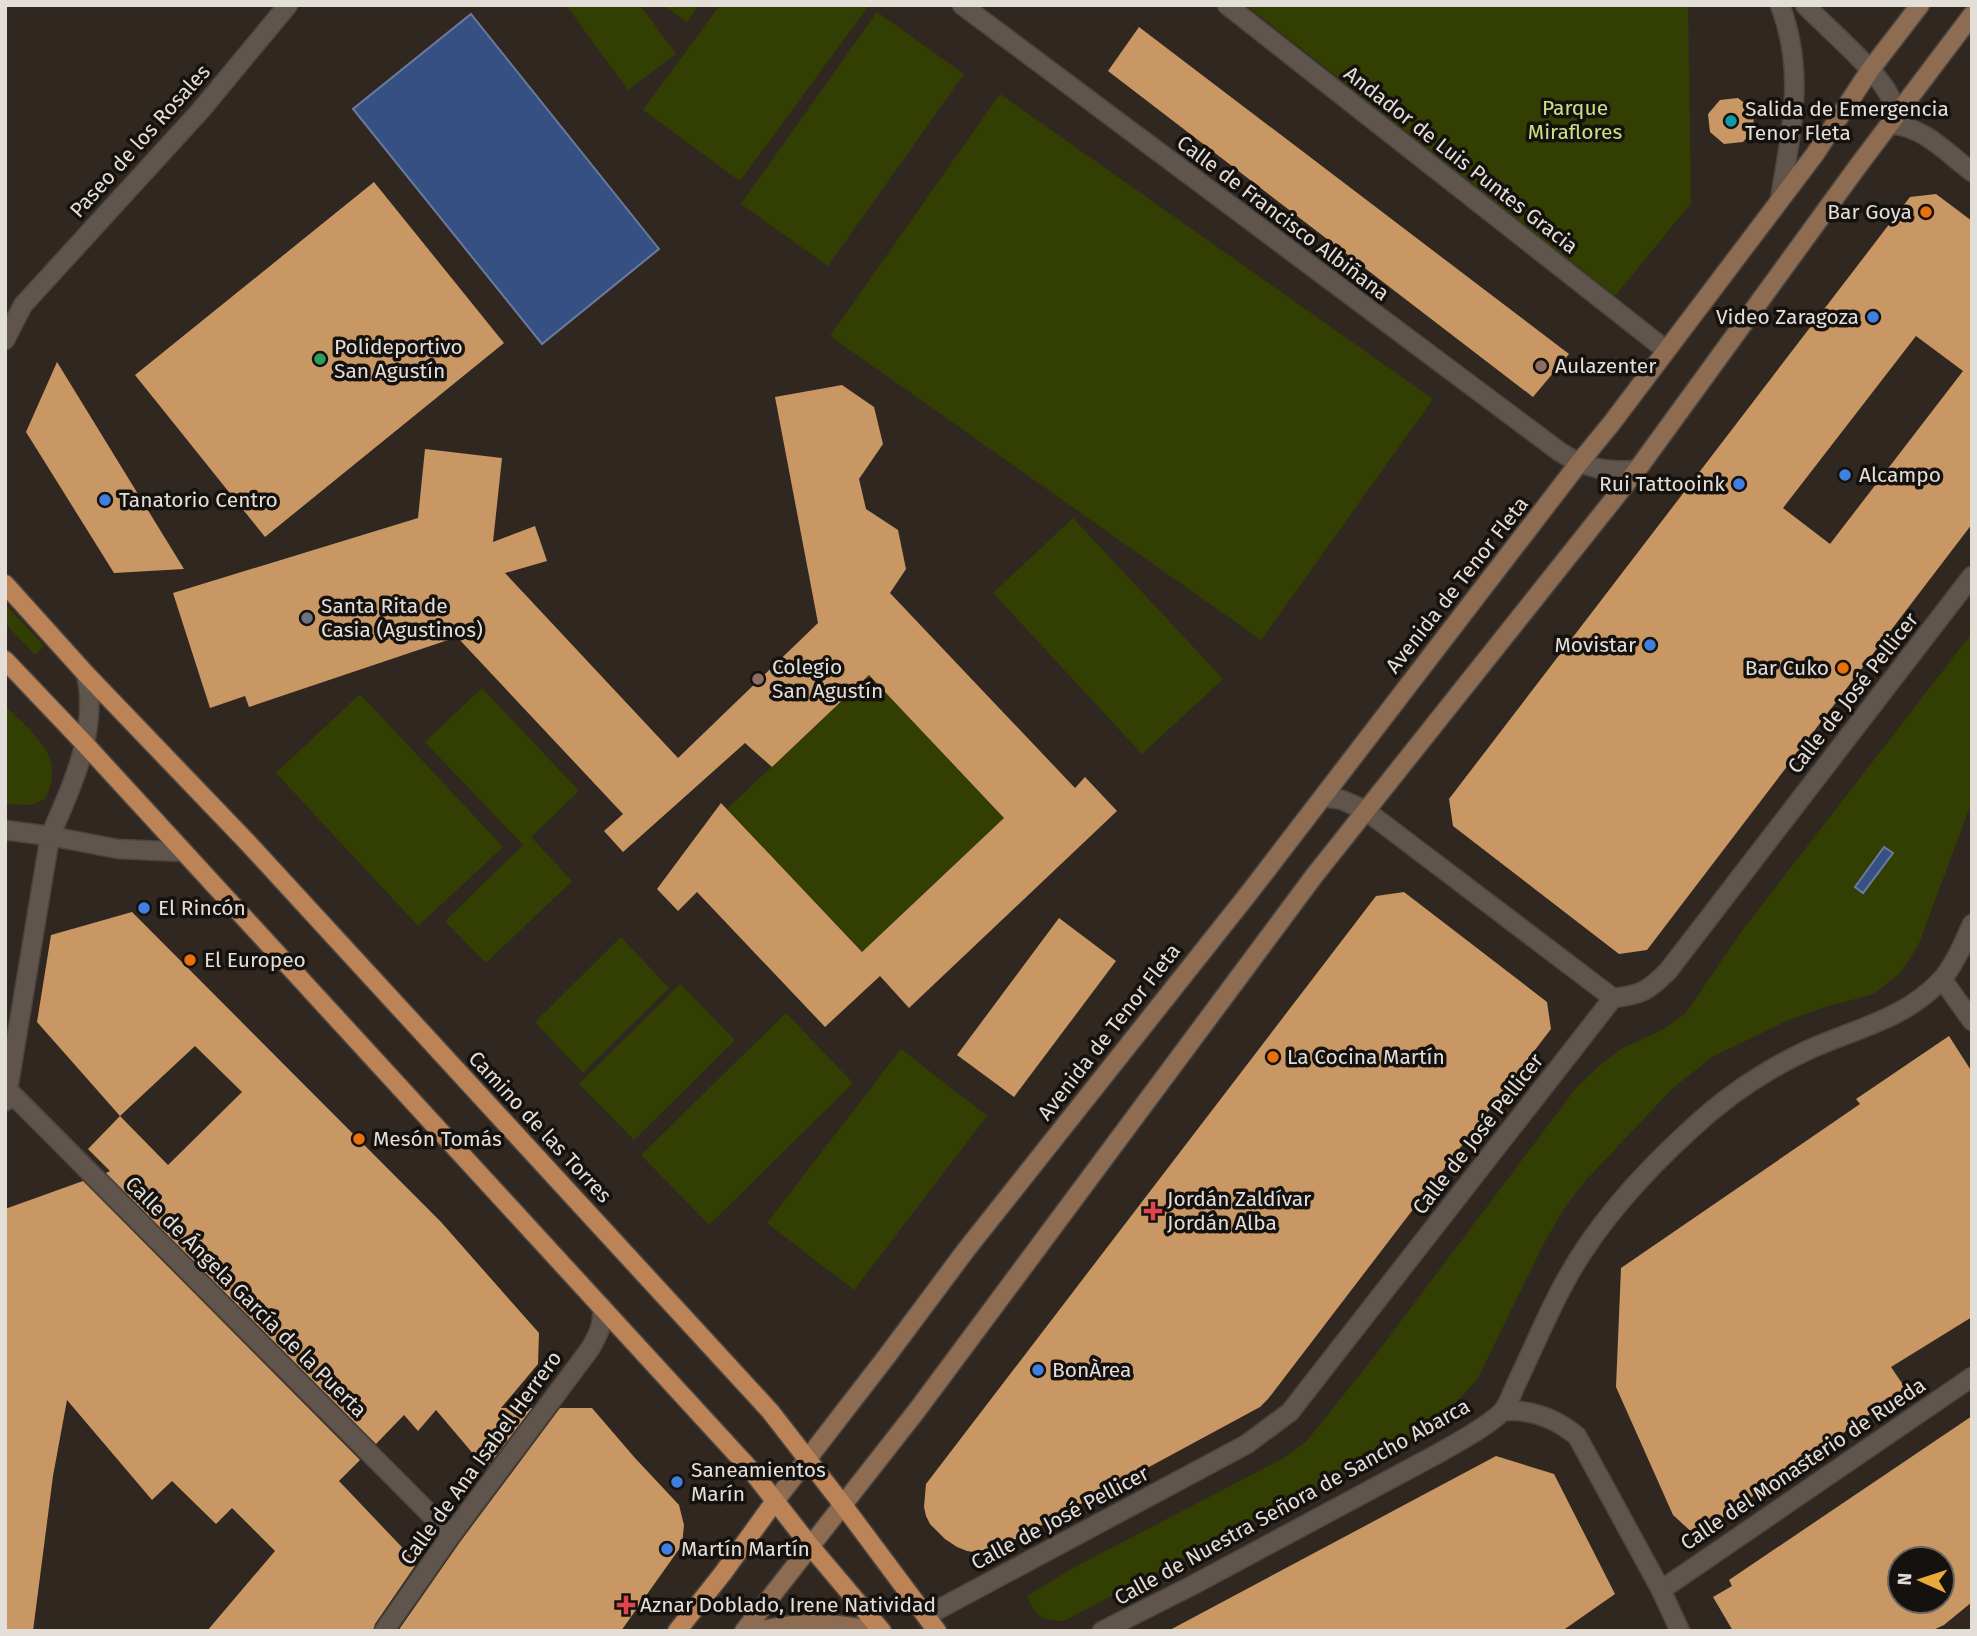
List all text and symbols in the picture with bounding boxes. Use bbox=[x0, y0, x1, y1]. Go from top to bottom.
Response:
street label: Paseo de los Rosales bbox=[64, 59, 216, 223]
street label: Andador de Luis Puntes Gracia bbox=[1339, 61, 1583, 259]
park label: Parque Miraflores bbox=[1528, 95, 1622, 145]
place label: Salida de Emergencia Tenor Fleta bbox=[1745, 96, 1949, 146]
marker: Salida de Emergencia Tenor Fleta bbox=[1723, 113, 1739, 129]
street label: Calle de Francisco Albiñana bbox=[1172, 130, 1394, 306]
place label: Bar Goya bbox=[1827, 199, 1912, 225]
marker: Bar Goya bbox=[1918, 204, 1934, 220]
place label: Video Zaragoza bbox=[1716, 304, 1859, 330]
marker: Video Zaragoza bbox=[1865, 309, 1881, 325]
place label: Polideportivo San Agustín bbox=[334, 334, 463, 384]
marker: Polideportivo San Agustín bbox=[312, 351, 328, 367]
place label: Aulazenter bbox=[1555, 353, 1656, 379]
marker: Aulazenter bbox=[1533, 358, 1549, 374]
place label: Alcampo bbox=[1859, 462, 1941, 488]
marker: Alcampo bbox=[1837, 467, 1853, 483]
place label: Rui Tattooink bbox=[1599, 471, 1725, 497]
marker: Rui Tattooink bbox=[1731, 476, 1747, 492]
place label: Tanatorio Centro bbox=[119, 487, 278, 513]
marker: Tanatorio Centro bbox=[97, 492, 113, 508]
street label: Avenida de Tenor Fleta bbox=[1380, 492, 1534, 678]
place label: Santa Rita de Casia (Agustinos) bbox=[321, 593, 483, 643]
street label: Calle de José Pellicer bbox=[1782, 607, 1924, 779]
marker: Santa Rita de Casia (Agustinos) bbox=[299, 610, 315, 626]
place label: Movistar bbox=[1554, 632, 1636, 658]
marker: Movistar bbox=[1642, 637, 1658, 653]
place label: Colegio San Agustín bbox=[772, 654, 883, 704]
place label: Bar Cuko bbox=[1745, 655, 1829, 681]
marker: Bar Cuko bbox=[1835, 660, 1851, 676]
marker: Colegio San Agustín bbox=[750, 671, 766, 687]
place label: El Rincón bbox=[158, 895, 246, 921]
marker: El Rincón bbox=[136, 900, 152, 916]
street label: Avenida de Tenor Fleta bbox=[1032, 939, 1186, 1125]
place label: El Europeo bbox=[204, 947, 306, 973]
marker: El Europeo bbox=[182, 952, 198, 968]
place label: La Cocina Martín bbox=[1287, 1044, 1445, 1070]
street label: Camino de las Torres bbox=[463, 1046, 617, 1208]
street label: Calle de José Pellicer bbox=[1407, 1048, 1549, 1220]
marker: La Cocina Martín bbox=[1265, 1049, 1281, 1065]
place label: Mesón Tomás bbox=[373, 1126, 502, 1152]
marker: Mesón Tomás bbox=[351, 1131, 367, 1147]
street label: Calle de Ángela García de la Puerta bbox=[120, 1171, 372, 1423]
place label: Jordán Zaldívar Jordán Alba bbox=[1167, 1186, 1311, 1236]
marker: Jordán Zaldívar Jordán Alba bbox=[1145, 1203, 1161, 1219]
street label: Calle de Ana Isabel Herrero bbox=[395, 1346, 567, 1570]
place label: BonÀrea bbox=[1052, 1357, 1132, 1383]
marker: BonÀrea bbox=[1030, 1362, 1046, 1378]
street label: Calle del Monasterio de Rueda bbox=[1675, 1372, 1931, 1556]
street label: Calle de Nuestra Señora de Sancho Abarca bbox=[1110, 1393, 1474, 1611]
place label: Saneamientos Marín bbox=[691, 1457, 826, 1507]
street label: Calle de José Pellicer bbox=[967, 1460, 1153, 1576]
marker: Saneamientos Marín bbox=[669, 1474, 685, 1490]
place label: Martín Martín bbox=[681, 1536, 810, 1562]
marker: Martín Martín bbox=[659, 1541, 675, 1557]
north arrow bbox=[1886, 1545, 1956, 1615]
text: N bbox=[1893, 1572, 1916, 1586]
place label: Aznar Doblado, Irene Natividad bbox=[640, 1592, 936, 1618]
marker: Aznar Doblado, Irene Natividad bbox=[618, 1597, 634, 1613]

